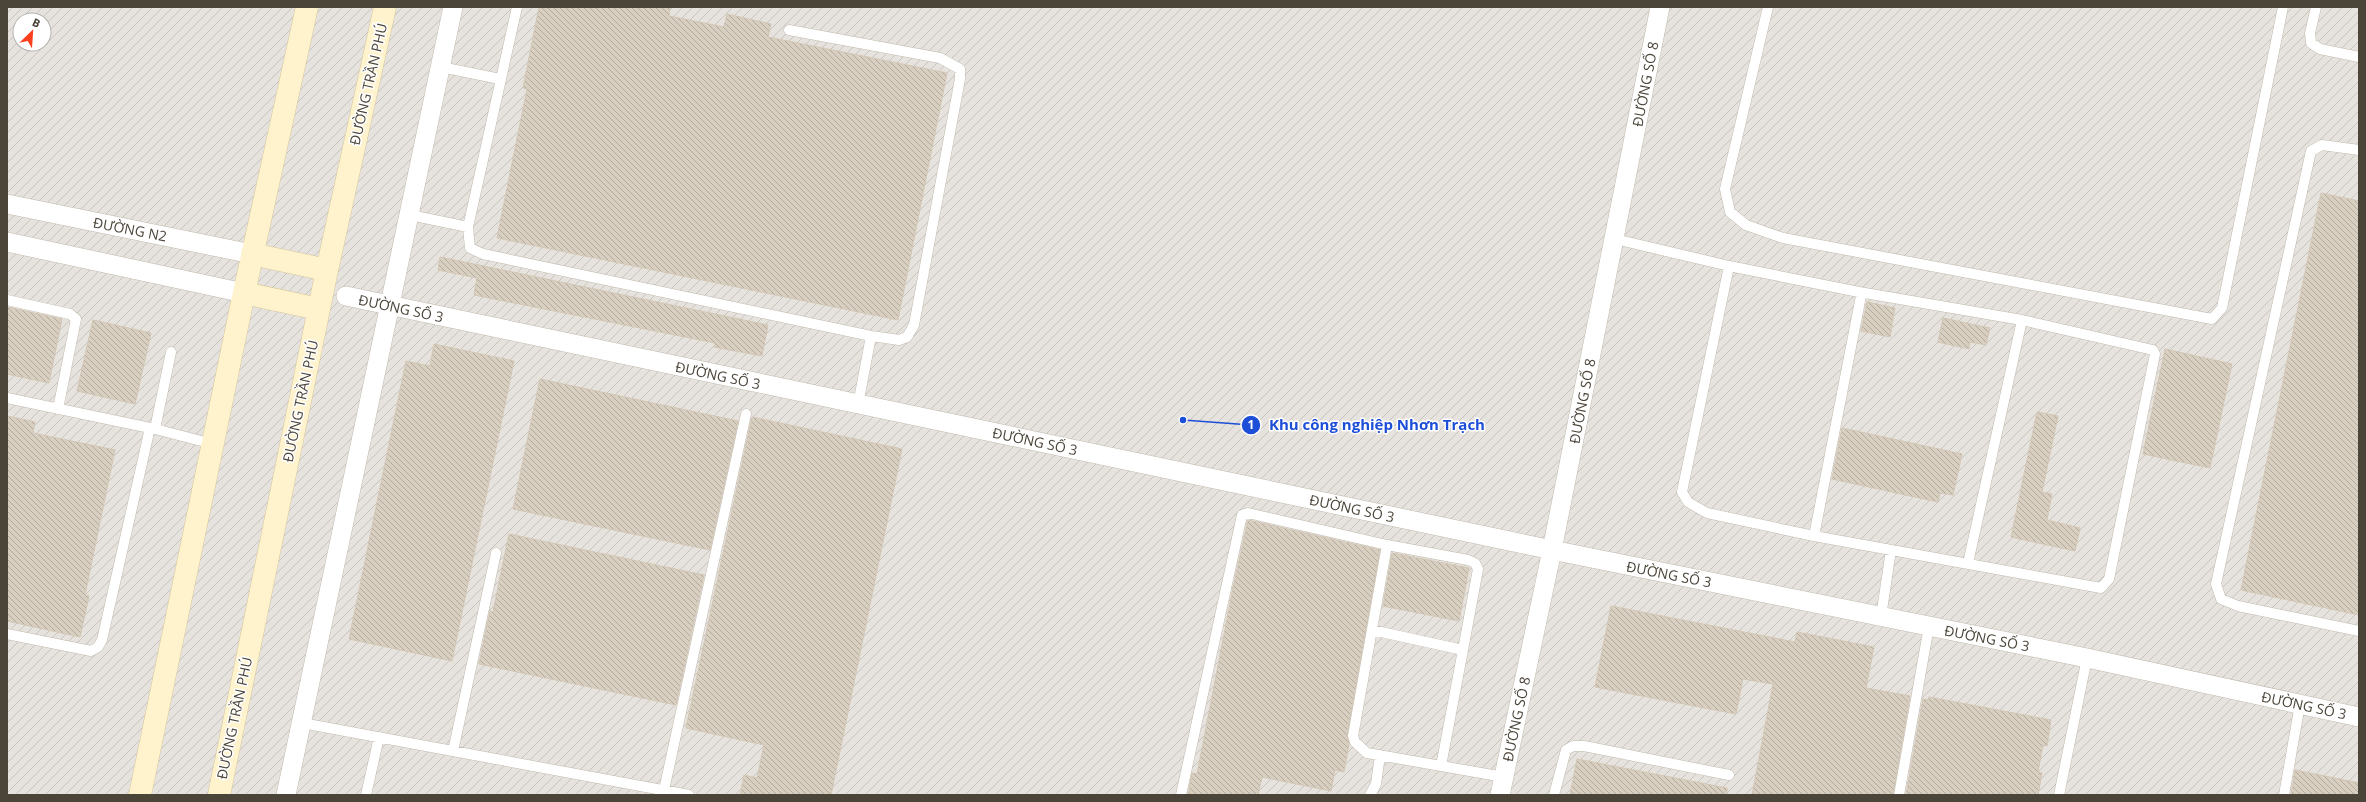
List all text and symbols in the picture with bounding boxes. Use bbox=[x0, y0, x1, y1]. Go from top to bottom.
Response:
north arrow bbox=[12, 12, 52, 52]
text: B bbox=[30, 14, 43, 31]
street label: ĐƯỜNG TRẦN PHÚ bbox=[345, 21, 391, 147]
street label: ĐƯỜNG SỐ 8 bbox=[1627, 40, 1663, 128]
street label: ĐƯỜNG N2 bbox=[91, 213, 169, 245]
street label: ĐƯỜNG SỐ 3 bbox=[357, 290, 445, 326]
street label: ĐƯỜNG TRẦN PHÚ bbox=[278, 338, 322, 464]
street label: ĐƯỜNG SỐ 3 bbox=[674, 357, 762, 393]
street label: ĐƯỜNG SỐ 8 bbox=[1564, 357, 1600, 445]
callout: Khu công nghiệp Nhơn Trạch bbox=[1241, 412, 1493, 439]
text: Khu công nghiệp Nhơn Trạch bbox=[1269, 414, 1485, 434]
text: 1 bbox=[1248, 416, 1254, 433]
street label: ĐƯỜNG SỐ 3 bbox=[991, 423, 1079, 459]
street label: ĐƯỜNG SỐ 3 bbox=[1308, 490, 1396, 526]
street label: ĐƯỜNG SỐ 3 bbox=[1625, 556, 1713, 592]
street label: ĐƯỜNG SỐ 3 bbox=[1943, 620, 2031, 656]
street label: ĐƯỜNG TRẦN PHÚ bbox=[212, 655, 256, 781]
street label: ĐƯỜNG SỐ 8 bbox=[1498, 675, 1534, 763]
street label: ĐƯỜNG SỐ 3 bbox=[2260, 687, 2348, 723]

